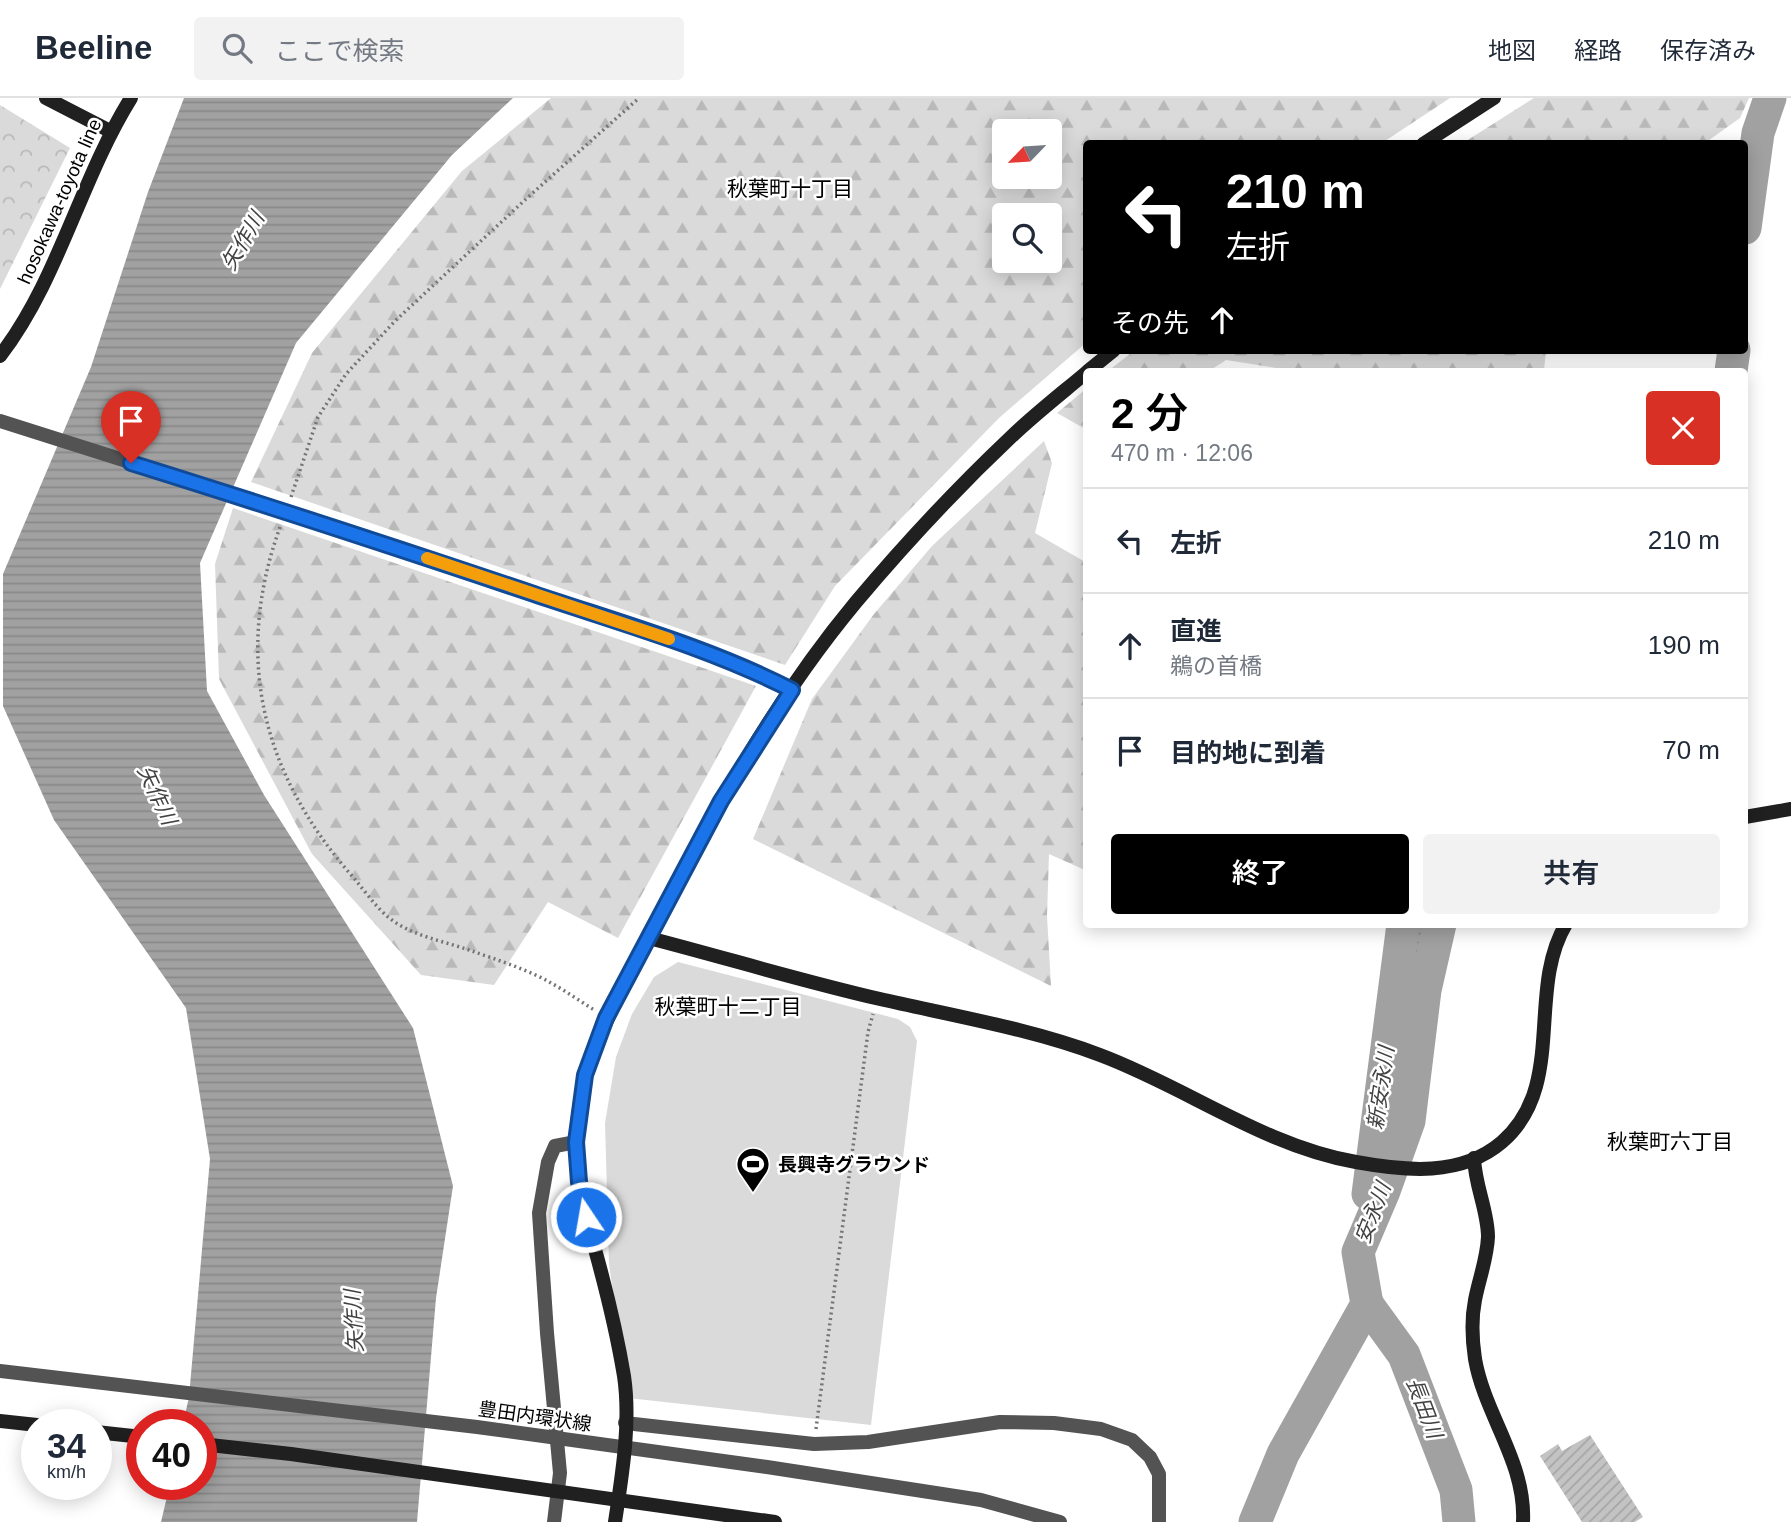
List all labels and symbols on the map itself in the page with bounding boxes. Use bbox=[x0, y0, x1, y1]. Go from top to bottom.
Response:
street label: hosokawa-toyota line bbox=[14, 115, 105, 287]
north arrow bbox=[992, 119, 1062, 189]
district label: 秋葉町十丁目 bbox=[727, 177, 853, 200]
water label: 矢作川 bbox=[217, 206, 269, 274]
pin bbox=[101, 391, 161, 463]
water label: 矢作川 bbox=[134, 761, 182, 830]
district label: 秋葉町十二丁目 bbox=[655, 995, 802, 1018]
water label: 新安永川 bbox=[1363, 1043, 1398, 1131]
district label: 秋葉町六丁目 bbox=[1607, 1130, 1733, 1153]
sports icon: 長興寺グラウンド bbox=[734, 1145, 772, 1194]
place label: 長興寺グラウンド bbox=[778, 1154, 930, 1175]
water label: 安永川 bbox=[1351, 1177, 1395, 1246]
position arrow bbox=[549, 1180, 623, 1254]
water label: 矢作川 bbox=[340, 1287, 367, 1353]
water label: 長田川 bbox=[1402, 1374, 1447, 1443]
street label: 豊田内環状線 bbox=[477, 1398, 593, 1435]
speed limit sign: 40 bbox=[126, 1409, 217, 1500]

